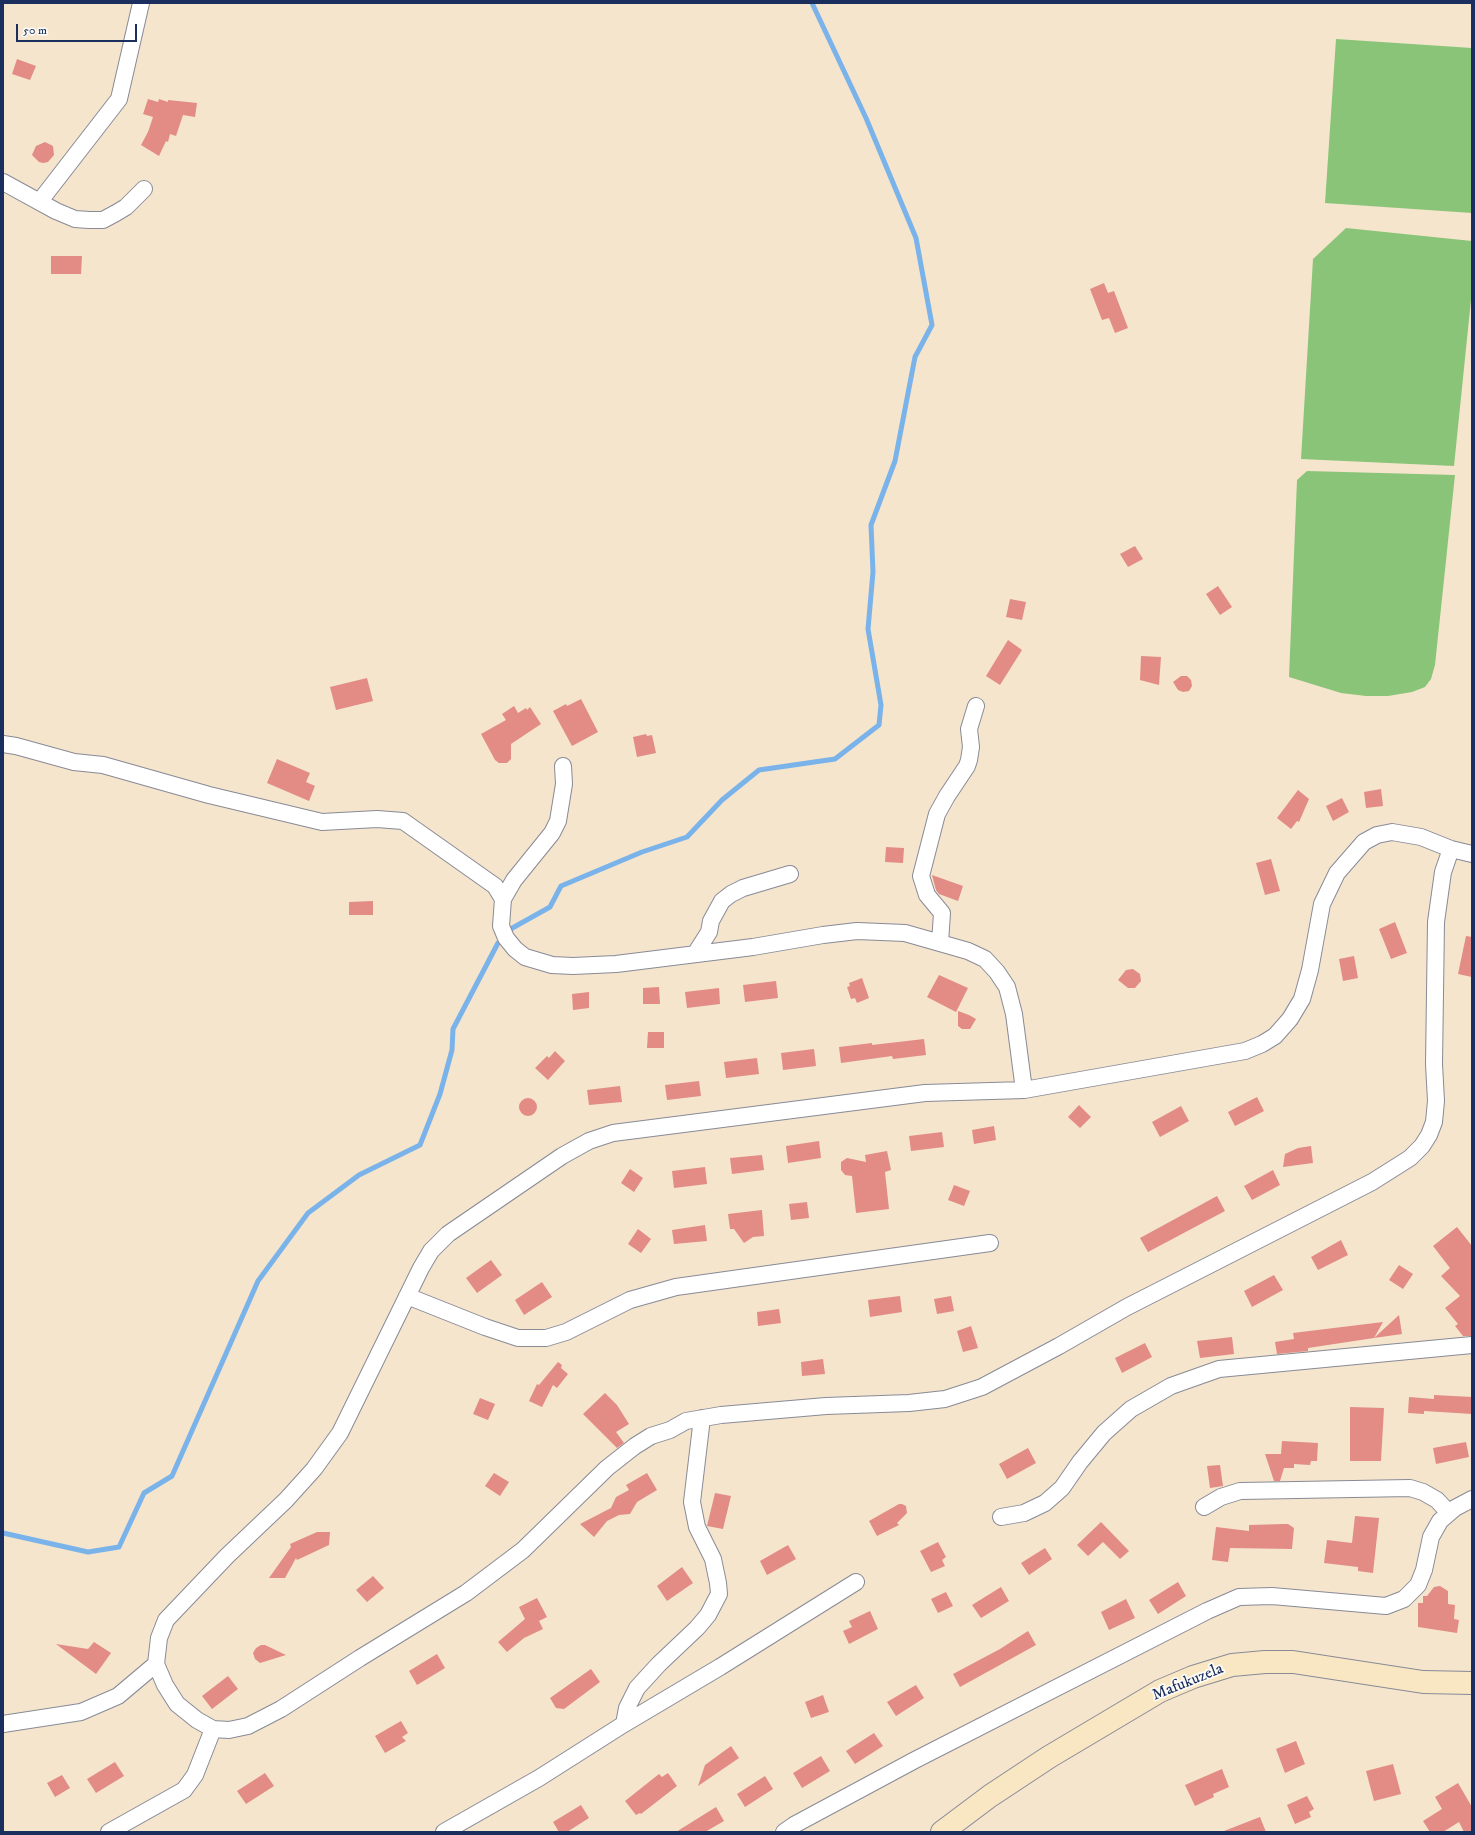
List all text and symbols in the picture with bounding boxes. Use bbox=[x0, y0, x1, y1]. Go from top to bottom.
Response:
scale bar bbox=[18, 16, 139, 42]
text: 50 m bbox=[23, 23, 47, 38]
street label: Mafukuzela bbox=[1150, 1660, 1226, 1706]

